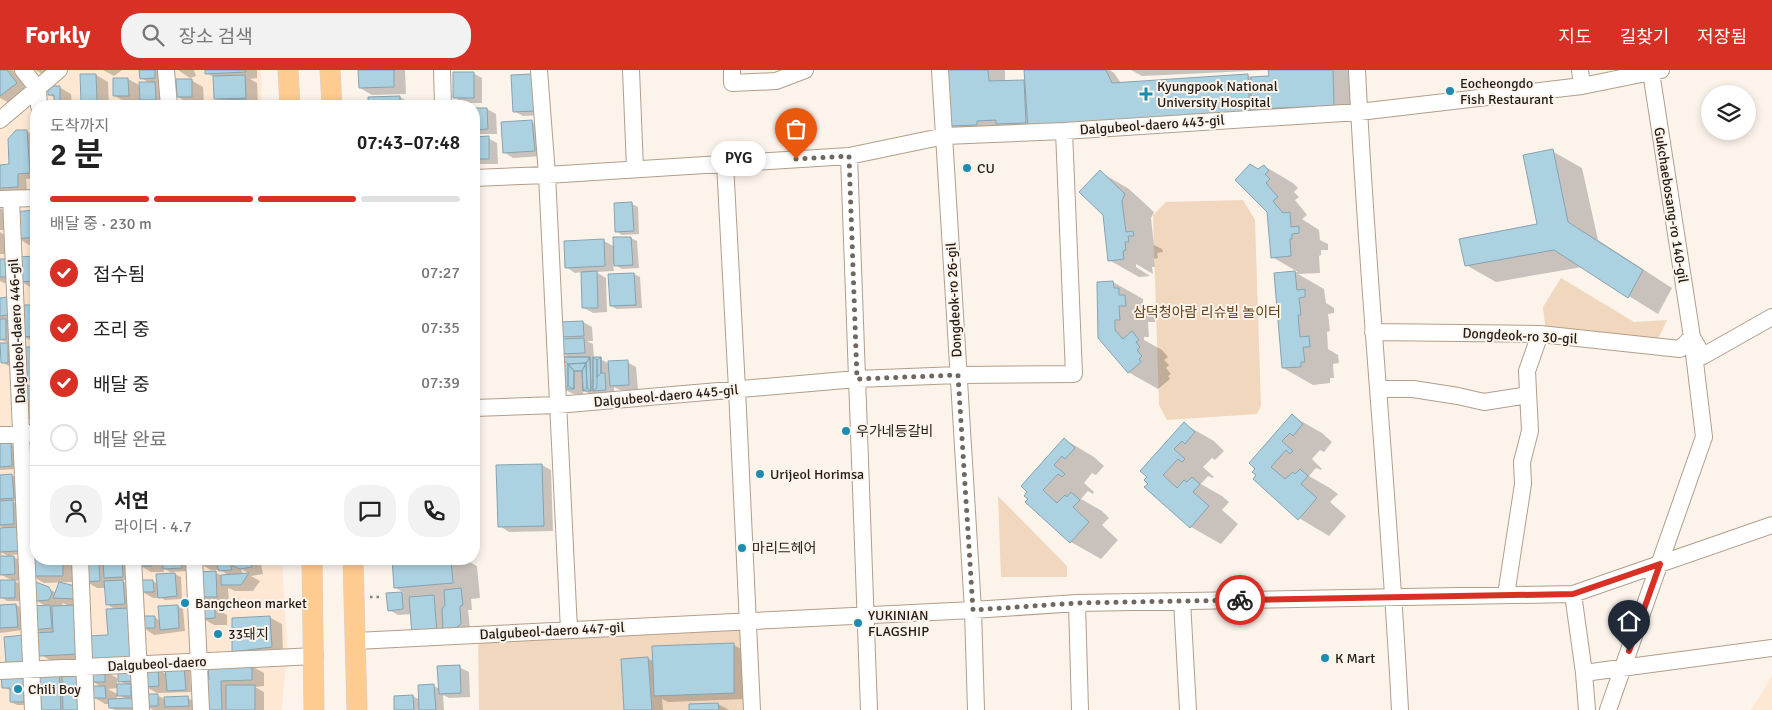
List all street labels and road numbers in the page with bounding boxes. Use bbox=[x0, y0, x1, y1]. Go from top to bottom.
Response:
street label: Dalgubeol-daero 443-gil bbox=[1079, 111, 1225, 139]
street label: Gukchaebosang-ro 140-gil bbox=[1650, 126, 1692, 284]
street label: Dongdeok-ro 26-gil bbox=[942, 242, 966, 358]
street label: Dalgubeol-daero 446-gil bbox=[5, 258, 29, 404]
street label: Dongdeok-ro 30-gil bbox=[1462, 324, 1578, 348]
street label: Dalgubeol-daero 445-gil bbox=[593, 381, 739, 411]
street label: Dalgubeol-daero 447-gil bbox=[479, 619, 625, 643]
street label: Dalgubeol-daero bbox=[107, 653, 207, 675]

